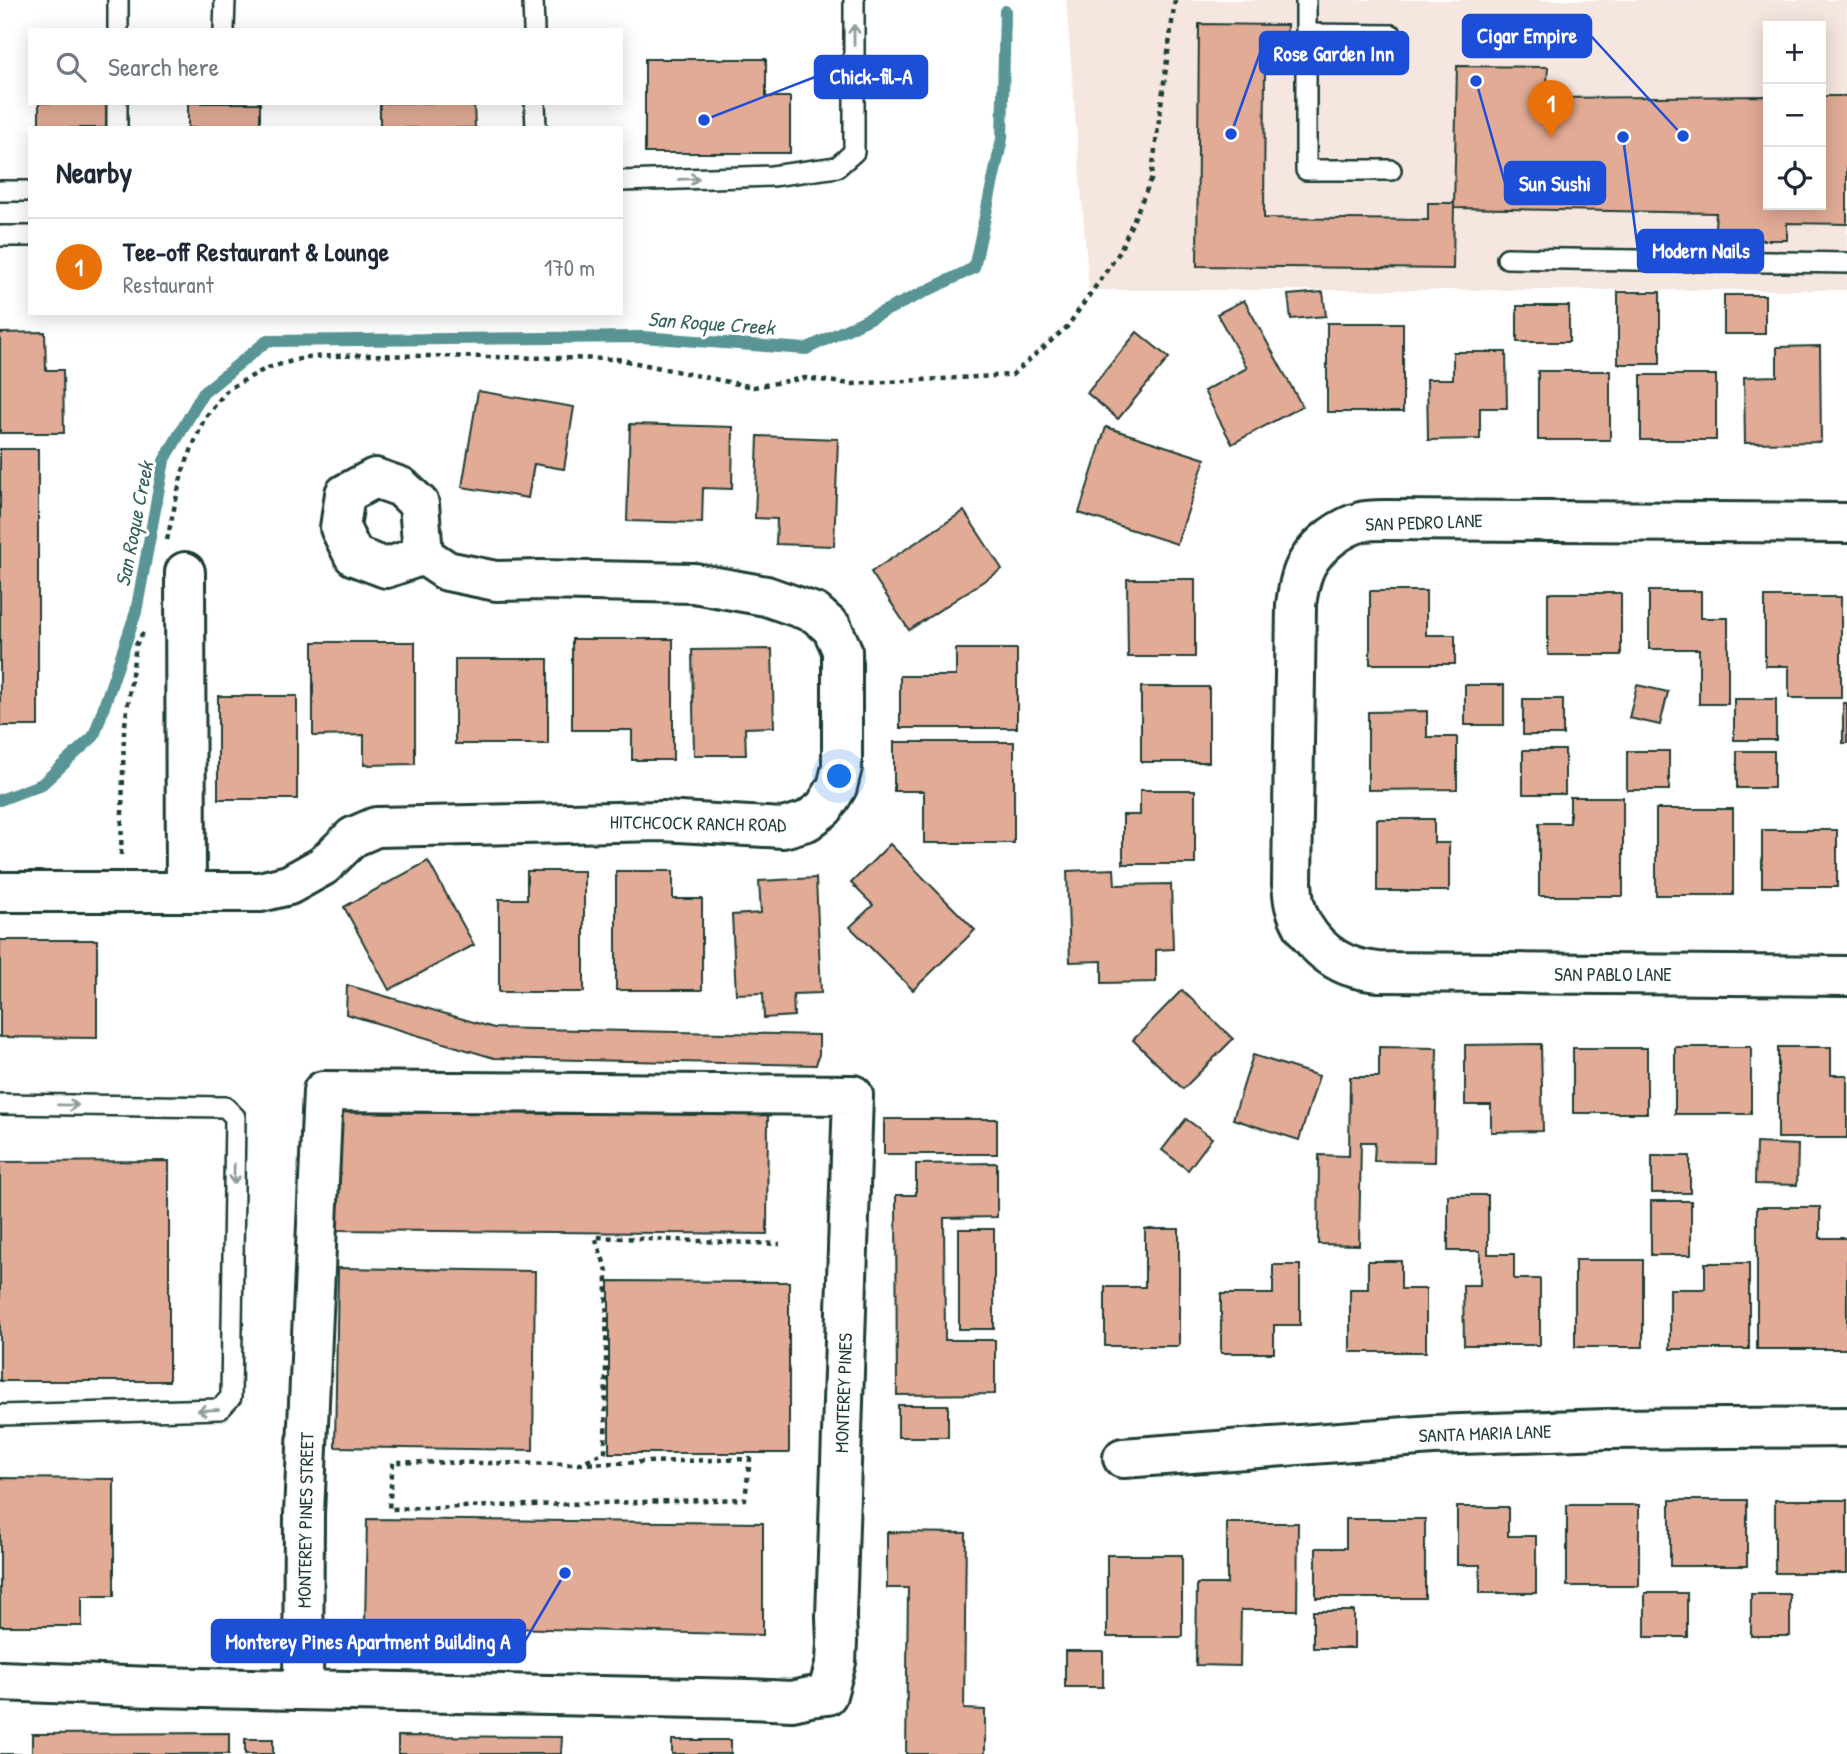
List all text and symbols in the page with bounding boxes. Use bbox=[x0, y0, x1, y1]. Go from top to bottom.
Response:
callout: Cigar Empire bbox=[1463, 15, 1591, 57]
text: Cigar Empire bbox=[1477, 21, 1578, 51]
map controls bbox=[1763, 21, 1826, 210]
button: + bbox=[1763, 21, 1826, 84]
one-way arrow bbox=[847, 24, 861, 47]
search box bbox=[28, 28, 623, 105]
callout: Rose Garden Inn bbox=[1260, 32, 1408, 74]
text: Rose Garden Inn bbox=[1274, 39, 1394, 68]
icon: search bbox=[52, 48, 90, 86]
text: Search here bbox=[108, 49, 219, 84]
callout: Chick-fil-A bbox=[815, 56, 927, 98]
text: Chick-fil-A bbox=[829, 62, 913, 91]
pin: 1 bbox=[1528, 80, 1574, 138]
button: − bbox=[1763, 84, 1826, 147]
button: locate bbox=[1763, 147, 1826, 210]
text: Nearby bbox=[56, 152, 132, 192]
callout: Sun Sushi bbox=[1505, 162, 1605, 204]
text: Sun Sushi bbox=[1519, 169, 1591, 198]
one-way arrow bbox=[678, 172, 701, 185]
callout: Modern Nails bbox=[1638, 230, 1763, 272]
text: Tee-off Restaurant & Lounge bbox=[123, 234, 389, 269]
text: Modern Nails bbox=[1652, 236, 1750, 265]
text: 1 bbox=[75, 252, 83, 283]
text: 170 m bbox=[544, 252, 595, 283]
text: Restaurant bbox=[123, 269, 214, 300]
water label: San Roque Creek bbox=[647, 304, 777, 342]
water label: San Roque Creek bbox=[108, 457, 161, 589]
street label: SAN PEDRO LANE bbox=[1365, 507, 1484, 537]
your location bbox=[822, 759, 856, 793]
street label: HITCHCOCK RANCH ROAD bbox=[610, 808, 786, 838]
street label: SAN PABLO LANE bbox=[1554, 961, 1672, 987]
one-way arrow bbox=[56, 1098, 79, 1112]
one-way arrow bbox=[228, 1162, 241, 1185]
street label: MONTEREY PINES bbox=[828, 1332, 858, 1453]
one-way arrow bbox=[197, 1403, 220, 1416]
street label: SANTA MARIA LANE bbox=[1418, 1418, 1552, 1448]
street label: MONTEREY PINES STREET bbox=[290, 1431, 320, 1608]
callout: Monterey Pines Apartment Building A bbox=[212, 1620, 525, 1662]
text: Monterey Pines Apartment Building A bbox=[226, 1627, 511, 1657]

